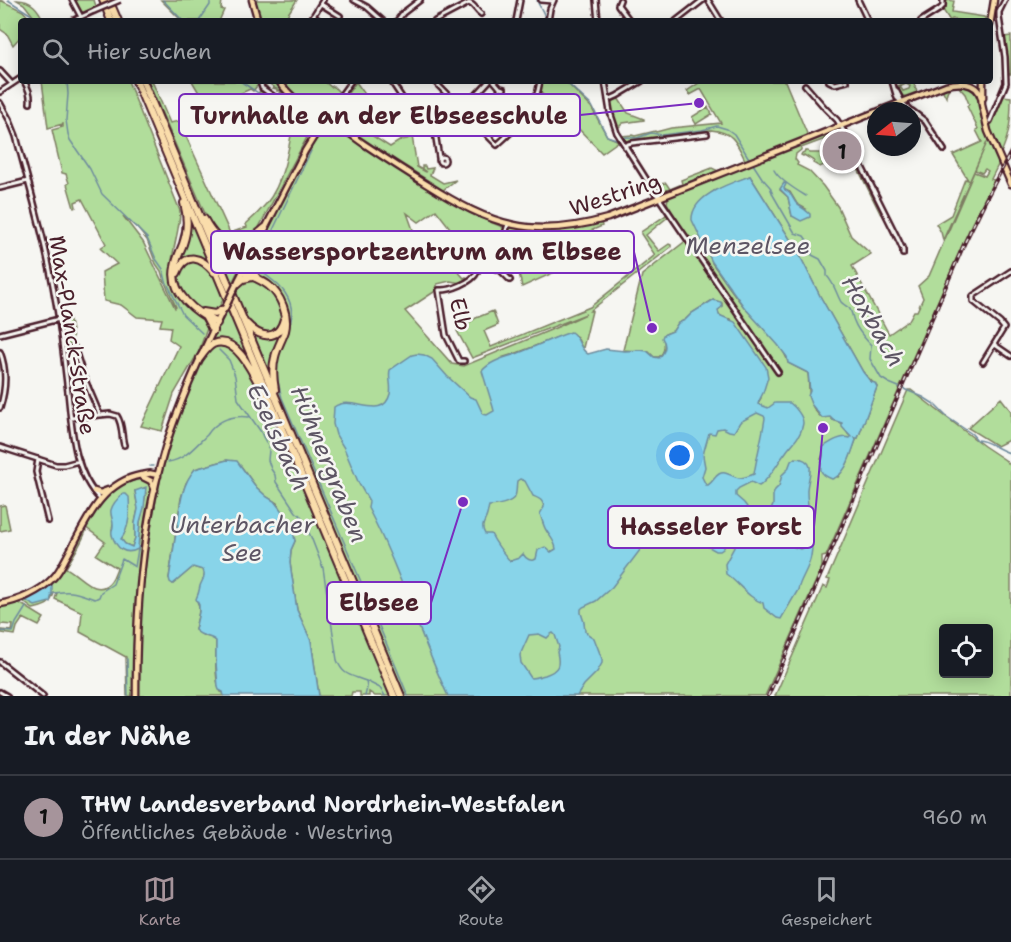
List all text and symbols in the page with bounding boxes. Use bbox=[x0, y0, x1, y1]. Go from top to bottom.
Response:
search box bbox=[18, 18, 993, 84]
icon: search bbox=[39, 35, 72, 68]
text: Hier suchen bbox=[87, 37, 212, 66]
callout: Turnhalle an der Elbseeschule bbox=[179, 94, 580, 136]
text: Turnhalle an der Elbseeschule bbox=[190, 100, 568, 132]
north arrow bbox=[867, 102, 921, 156]
pin: 1 bbox=[822, 128, 862, 174]
street label: Westring bbox=[566, 166, 665, 223]
water label: Menzelsee bbox=[686, 230, 810, 262]
callout: Wassersportzentrum am Elbsee bbox=[211, 231, 634, 273]
street label: Max-Planck-Straße bbox=[42, 233, 103, 437]
text: Wassersportzentrum am Elbsee bbox=[222, 236, 622, 268]
water label: Hoxbach bbox=[834, 269, 912, 373]
street label: Elb bbox=[443, 295, 478, 334]
water label: Eselsbach bbox=[239, 378, 317, 496]
water label: Hühnergraben bbox=[283, 381, 375, 547]
your location bbox=[665, 441, 694, 470]
callout: Hasseler Forst bbox=[608, 506, 814, 548]
water label: Unterbacher See bbox=[169, 509, 315, 569]
text: Hasseler Forst bbox=[620, 511, 802, 543]
callout: Elbsee bbox=[327, 582, 431, 624]
text: Elbsee bbox=[339, 587, 419, 619]
map controls bbox=[939, 624, 993, 678]
button: locate bbox=[939, 624, 993, 678]
text: In der Nähe bbox=[24, 718, 191, 753]
text: THW Landesverband Nordrhein-Westfalen bbox=[81, 790, 565, 819]
text: 1 bbox=[39, 804, 48, 830]
text: 960 m bbox=[922, 804, 987, 830]
text: Öffentliches Gebäude · Westring bbox=[81, 819, 393, 845]
tab: Karte bbox=[139, 873, 181, 930]
tab: Route bbox=[459, 873, 504, 930]
tab: Gespeichert bbox=[781, 873, 872, 930]

